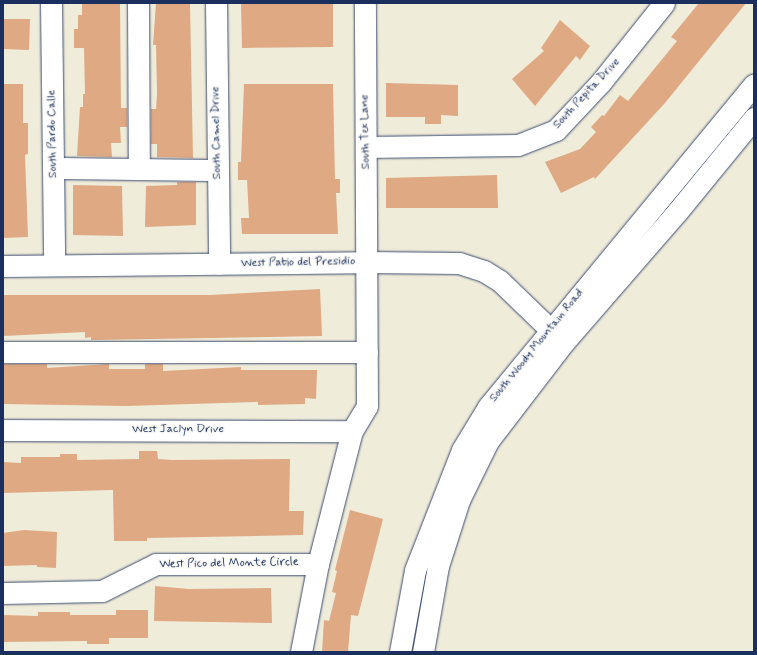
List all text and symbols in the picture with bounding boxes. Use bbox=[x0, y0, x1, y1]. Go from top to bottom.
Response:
street label: South Pepita Drive bbox=[550, 56, 624, 132]
street label: South Camel Drive bbox=[209, 86, 225, 180]
street label: South Pardo Calle bbox=[45, 90, 61, 178]
street label: South Tex Lane bbox=[358, 94, 374, 170]
street label: West Patio del Presidio bbox=[242, 255, 354, 271]
street label: South Woody Mountain Road bbox=[487, 287, 587, 405]
street label: West Jaclyn Drive bbox=[133, 423, 223, 437]
street label: West Pico del Monte Circle bbox=[161, 556, 297, 572]

